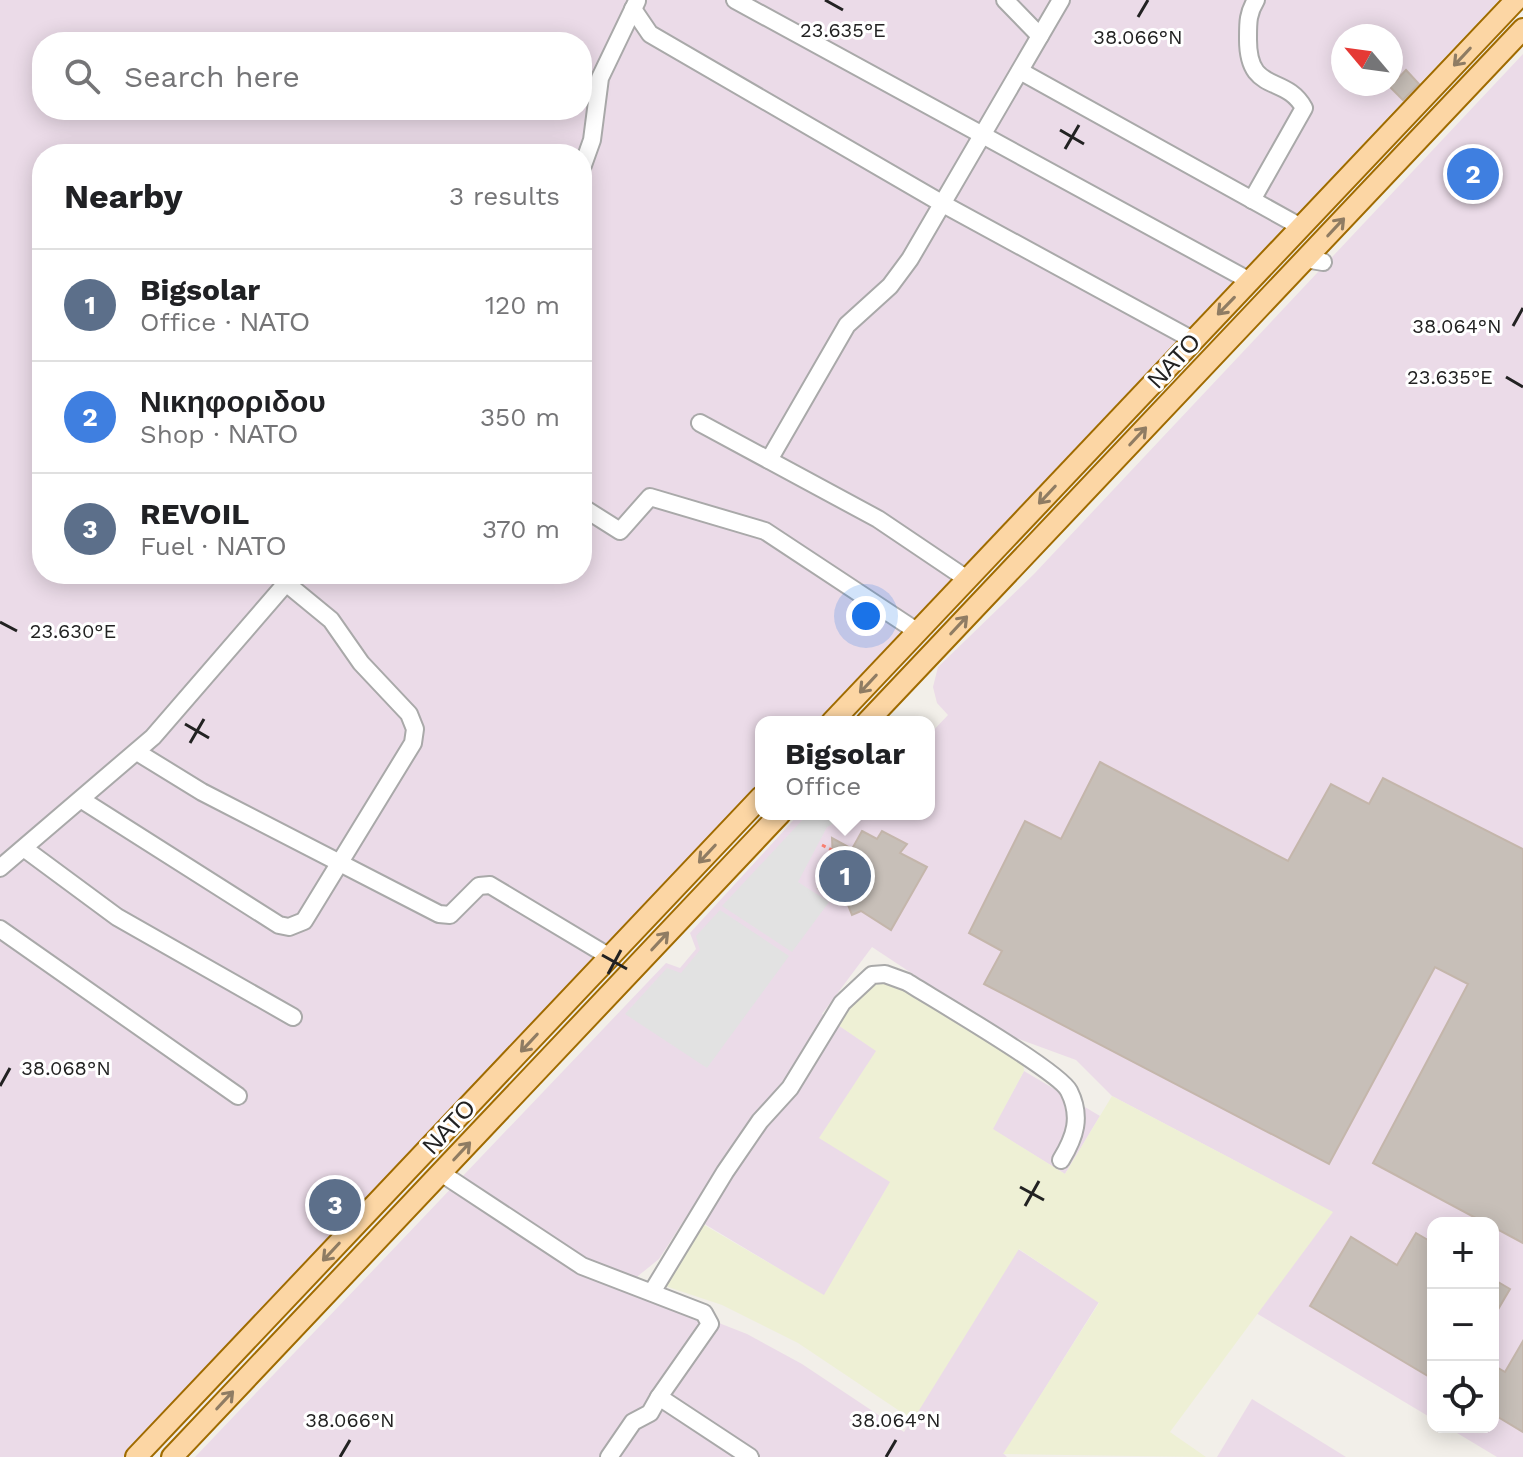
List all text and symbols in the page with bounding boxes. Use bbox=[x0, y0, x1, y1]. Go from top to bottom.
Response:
text: 23.635°E bbox=[800, 18, 886, 42]
north arrow bbox=[1331, 24, 1403, 96]
text: 38.066°N bbox=[1093, 25, 1183, 49]
search box bbox=[32, 32, 592, 120]
one-way arrow bbox=[1453, 46, 1472, 66]
icon: search bbox=[60, 54, 104, 98]
text: Search here bbox=[124, 59, 300, 94]
pin: 2 bbox=[1447, 144, 1499, 204]
text: Nearby bbox=[64, 176, 183, 216]
text: 3 results bbox=[449, 181, 560, 211]
one-way arrow bbox=[1326, 217, 1345, 237]
text: Bigsolar bbox=[140, 272, 260, 307]
text: 1 bbox=[84, 290, 96, 320]
text: 120 m bbox=[485, 290, 560, 320]
one-way arrow bbox=[1217, 296, 1235, 316]
text: Office · ΝΑΤΟ bbox=[140, 307, 310, 337]
text: 38.064°N bbox=[1412, 314, 1502, 338]
street label: ΝΑΤΟ bbox=[1142, 328, 1206, 394]
text: 23.635°E bbox=[1407, 365, 1493, 389]
text: Νικηφοριδου bbox=[140, 384, 326, 419]
text: 2 bbox=[82, 402, 98, 432]
text: 350 m bbox=[480, 402, 560, 432]
text: Shop · ΝΑΤΟ bbox=[140, 419, 298, 449]
one-way arrow bbox=[1128, 427, 1147, 446]
one-way arrow bbox=[1037, 485, 1056, 505]
text: REVOIL bbox=[140, 496, 249, 531]
text: 3 bbox=[82, 514, 98, 544]
text: 370 m bbox=[482, 514, 560, 544]
text: Fuel · ΝΑΤΟ bbox=[140, 531, 286, 561]
your location bbox=[846, 596, 886, 636]
one-way arrow bbox=[950, 615, 968, 635]
text: 23.630°E bbox=[30, 619, 116, 643]
one-way arrow bbox=[859, 674, 878, 693]
popup bbox=[755, 716, 935, 820]
text: Bigsolar bbox=[785, 736, 905, 771]
text: Office bbox=[785, 771, 861, 801]
one-way arrow bbox=[698, 844, 717, 864]
pin: 1 bbox=[819, 846, 871, 906]
one-way arrow bbox=[650, 932, 668, 952]
one-way arrow bbox=[520, 1032, 538, 1052]
text: 38.068°N bbox=[21, 1056, 111, 1080]
street label: ΝΑΤΟ bbox=[417, 1094, 481, 1160]
one-way arrow bbox=[452, 1141, 470, 1161]
pin: 3 bbox=[309, 1175, 361, 1235]
map controls bbox=[1427, 1217, 1499, 1433]
button: + bbox=[1427, 1217, 1499, 1289]
one-way arrow bbox=[321, 1242, 340, 1262]
button: − bbox=[1427, 1289, 1499, 1361]
button: locate bbox=[1427, 1361, 1499, 1433]
one-way arrow bbox=[216, 1391, 234, 1411]
text: 38.066°N bbox=[305, 1408, 395, 1432]
text: 38.064°N bbox=[851, 1408, 941, 1432]

